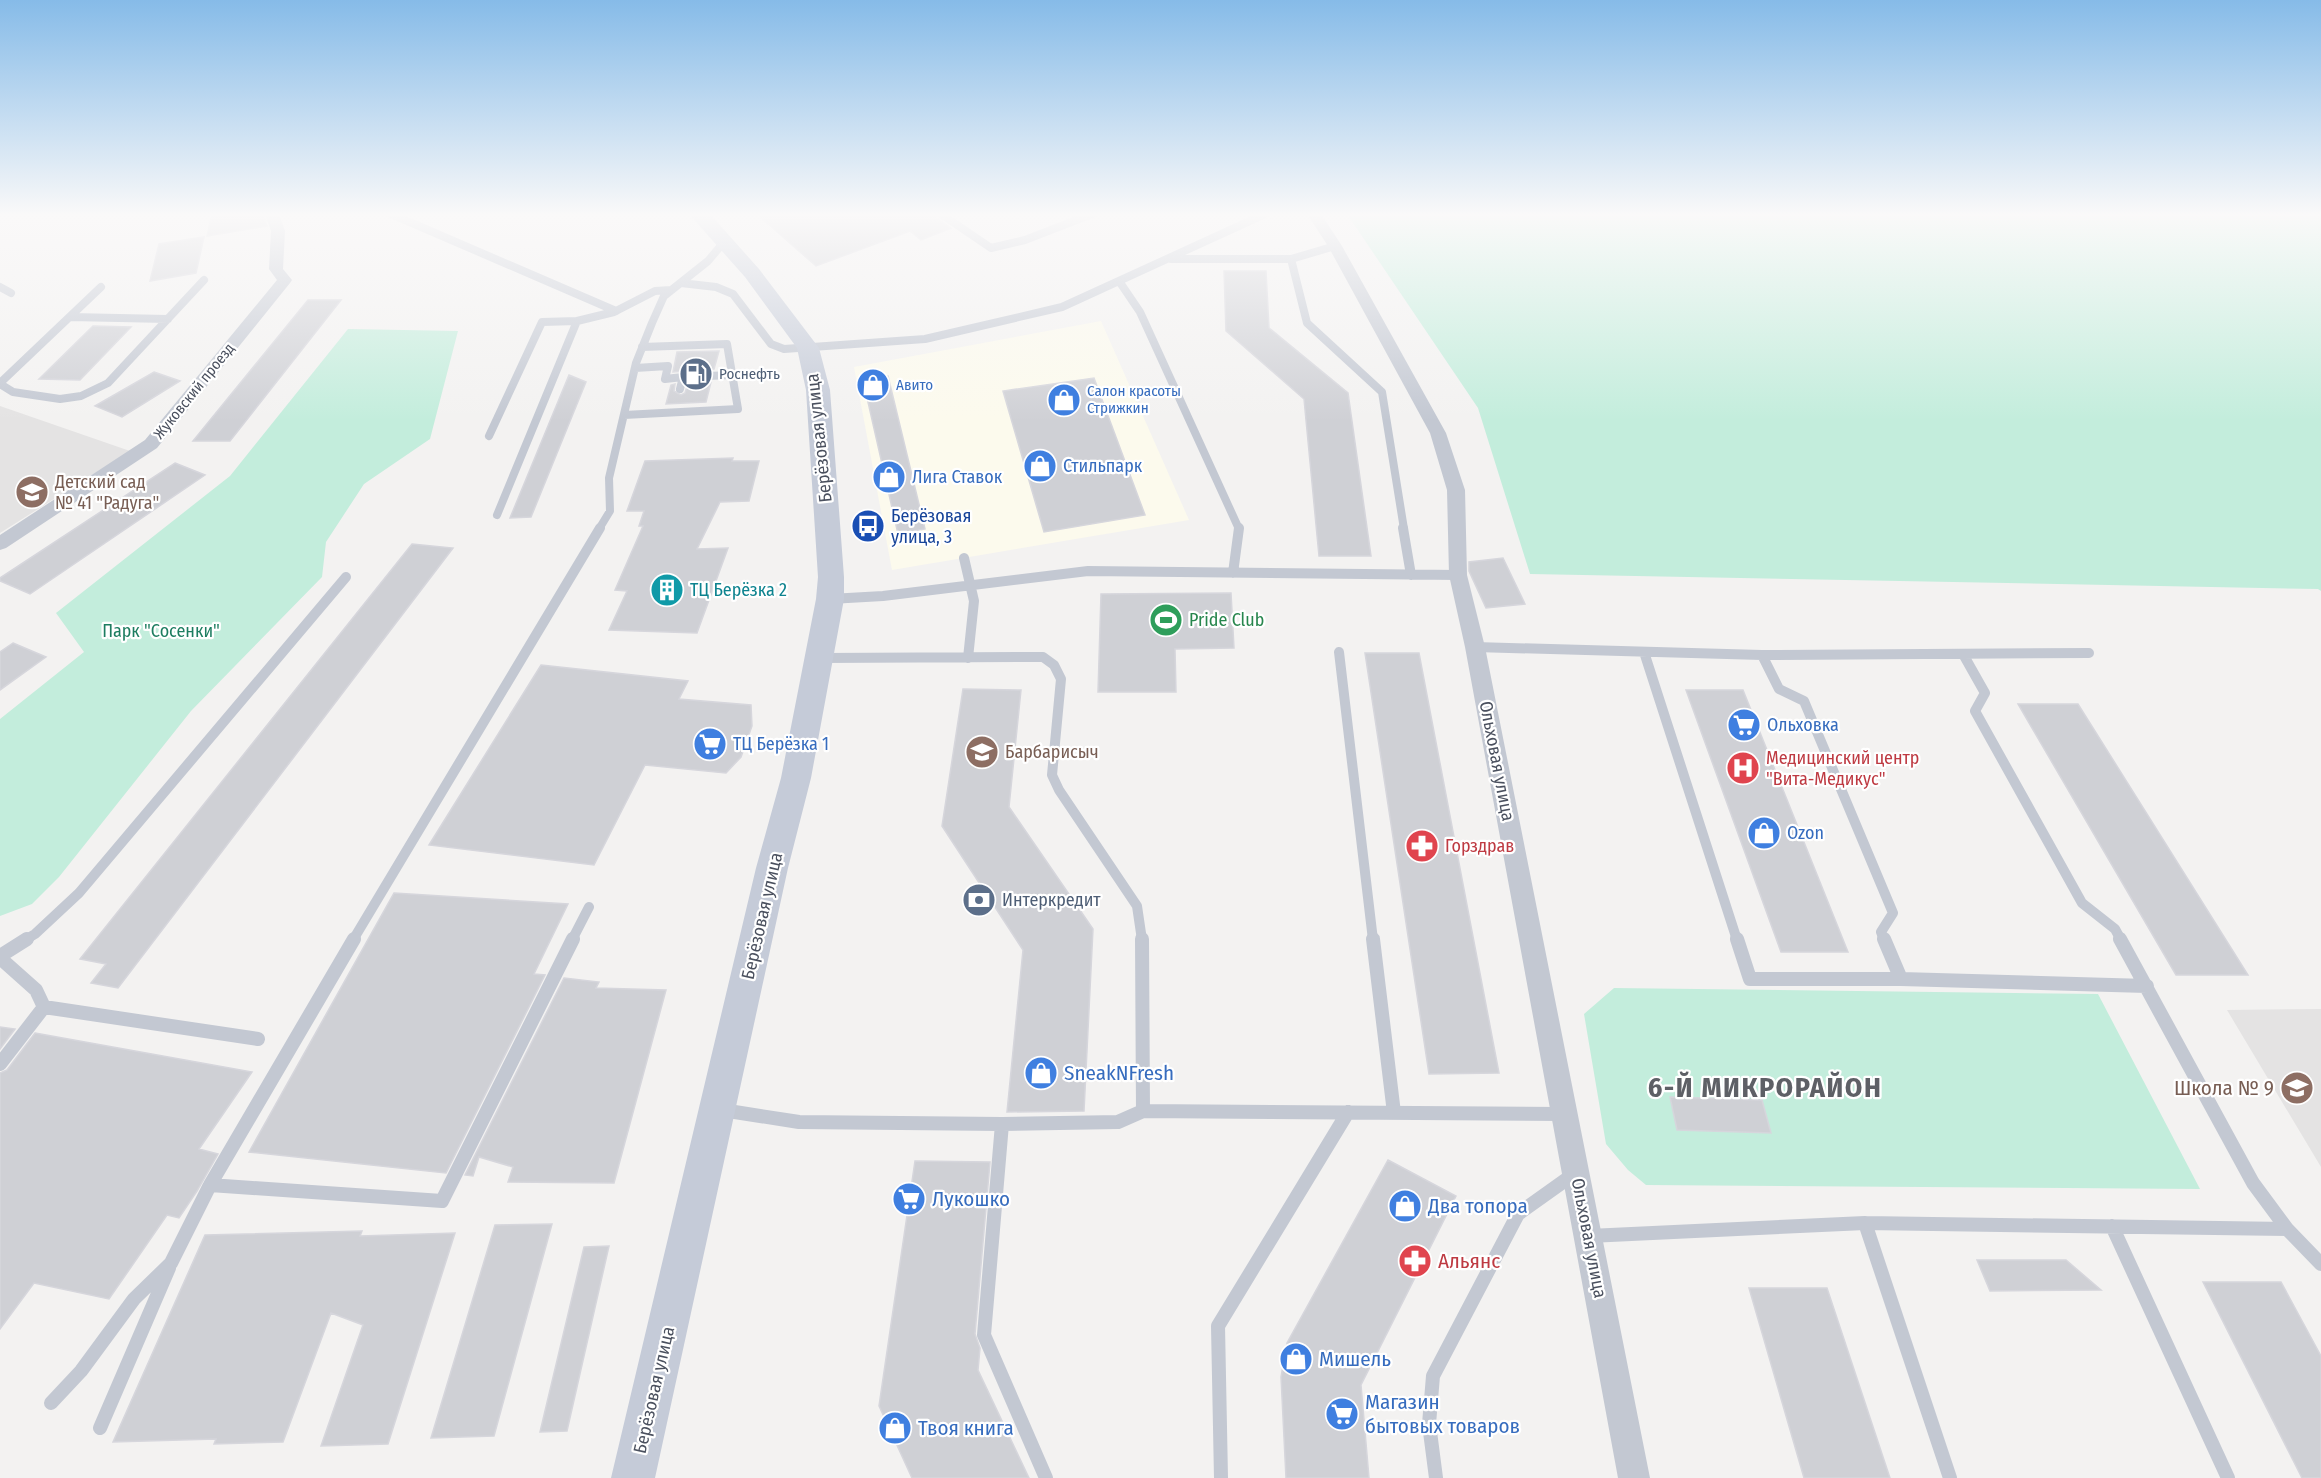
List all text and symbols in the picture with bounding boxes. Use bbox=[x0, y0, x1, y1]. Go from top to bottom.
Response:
street label: Жуковский проезд bbox=[150, 339, 238, 443]
fuel station icon: Роснефть bbox=[678, 356, 714, 392]
place label: Роснефть bbox=[719, 365, 780, 383]
shop icon: Авито bbox=[855, 367, 891, 403]
street label: Берёзовая улица bbox=[801, 372, 837, 504]
place label: Авито bbox=[896, 376, 933, 394]
shop icon: Салон красоты Стрижкин bbox=[1046, 382, 1082, 418]
place label: Салон красоты Стрижкин bbox=[1087, 382, 1181, 417]
shop icon: Стильпарк bbox=[1022, 448, 1058, 484]
place label: Стильпарк bbox=[1063, 455, 1143, 477]
shop icon: Лига Ставок bbox=[871, 459, 907, 495]
place label: Лига Ставок bbox=[912, 466, 1003, 488]
place label: Детский сад № 41 "Радуга" bbox=[54, 471, 159, 514]
school or university icon: Детский сад № 41 "Радуга" bbox=[14, 474, 50, 510]
place label: Берёзовая улица, 3 bbox=[891, 505, 971, 548]
bus stop icon: Берёзовая улица, 3 bbox=[850, 508, 886, 544]
building icon: ТЦ Берёзка 2 bbox=[649, 572, 685, 608]
place label: ТЦ Берёзка 2 bbox=[690, 579, 787, 601]
sports icon: Pride Club bbox=[1148, 602, 1184, 638]
place label: Pride Club bbox=[1189, 609, 1264, 631]
park label: Парк "Сосенки" bbox=[102, 620, 220, 642]
street label: Ольховая улица bbox=[1475, 699, 1519, 823]
supermarket icon: Ольховка bbox=[1726, 707, 1762, 743]
place label: Ольховка bbox=[1767, 714, 1839, 736]
supermarket icon: ТЦ Берёзка 1 bbox=[692, 726, 728, 762]
place label: ТЦ Берёзка 1 bbox=[733, 733, 829, 755]
school or university icon: Барбарисыч bbox=[964, 734, 1000, 770]
place label: Барбарисыч bbox=[1005, 741, 1099, 763]
place label: Медицинский центр "Вита-Медикус" bbox=[1766, 747, 1919, 790]
hospital icon: Медицинский центр "Вита-Медикус" bbox=[1725, 750, 1761, 786]
shop icon: Ozon bbox=[1746, 815, 1782, 851]
place label: Ozon bbox=[1787, 822, 1824, 844]
pharmacy icon: Горздрав bbox=[1404, 828, 1440, 864]
place label: Горздрав bbox=[1445, 835, 1514, 857]
street label: Берёзовая улица bbox=[737, 850, 787, 982]
bank icon: Интеркредит bbox=[961, 882, 997, 918]
place label: Интеркредит bbox=[1002, 889, 1101, 911]
shop icon: SneakNFresh bbox=[1023, 1055, 1059, 1091]
place label: SneakNFresh bbox=[1064, 1060, 1174, 1086]
school or university icon: Школа № 9 bbox=[2279, 1070, 2315, 1106]
district label: 6-Й МИКРОРАЙОН bbox=[1648, 1071, 1882, 1104]
place label: Школа № 9 bbox=[2174, 1075, 2274, 1101]
street label: Ольховая улица bbox=[1567, 1176, 1611, 1300]
supermarket icon: Лукошко bbox=[891, 1181, 927, 1217]
place label: Лукошко bbox=[932, 1186, 1010, 1212]
shop icon: Два топора bbox=[1387, 1188, 1423, 1224]
place label: Два топора bbox=[1427, 1193, 1528, 1219]
pharmacy icon: Альянс bbox=[1397, 1243, 1433, 1279]
place label: Альянс bbox=[1438, 1248, 1500, 1274]
street label: Берёзовая улица bbox=[629, 1324, 679, 1456]
shop icon: Мишель bbox=[1278, 1341, 1314, 1377]
place label: Мишель bbox=[1319, 1346, 1391, 1372]
place label: Магазин бытовых товаров bbox=[1365, 1389, 1520, 1439]
supermarket icon: Магазин бытовых товаров bbox=[1324, 1396, 1360, 1432]
shop icon: Твоя книга bbox=[877, 1410, 913, 1446]
place label: Твоя книга bbox=[918, 1415, 1014, 1441]

